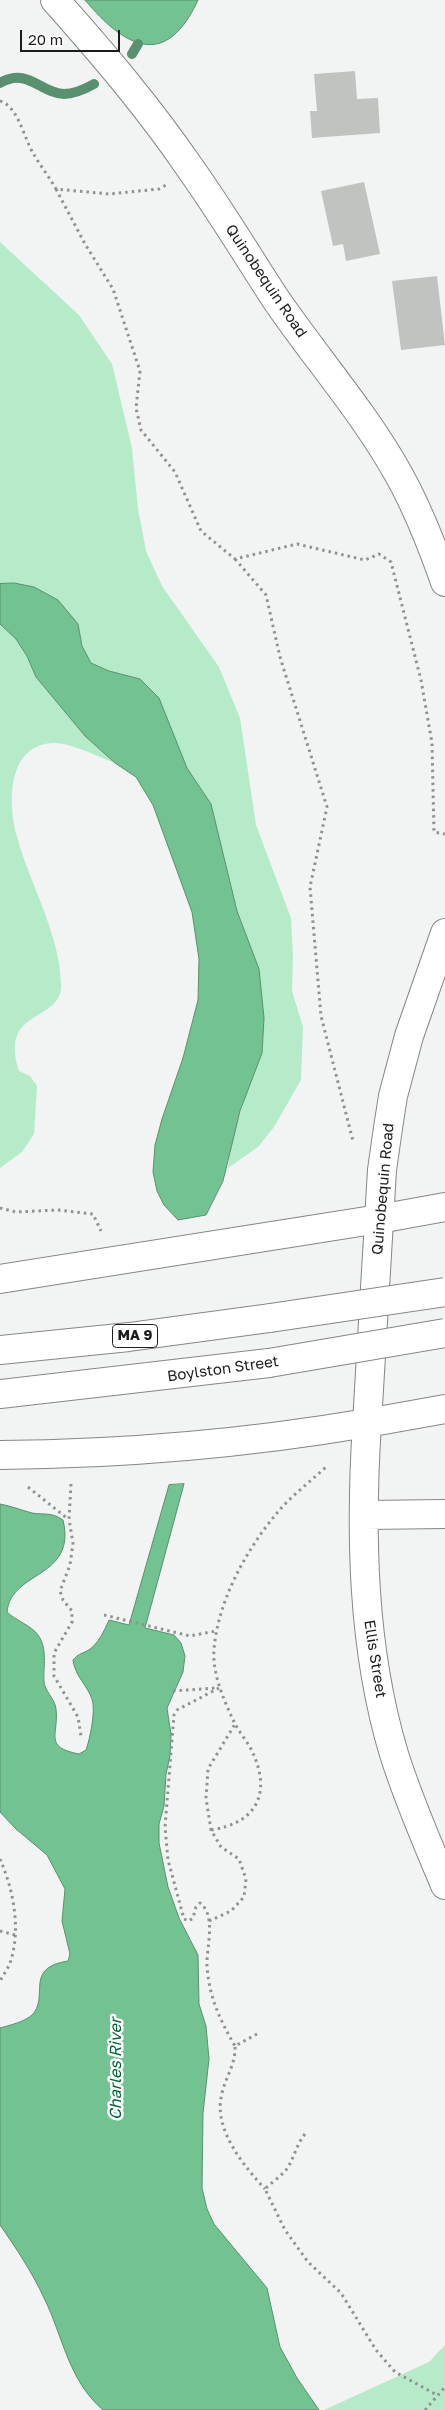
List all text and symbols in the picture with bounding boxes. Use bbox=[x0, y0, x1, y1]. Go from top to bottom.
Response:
scale bar bbox=[22, 20, 122, 52]
text: 20 m bbox=[28, 30, 63, 48]
street label: Quinobequin Road bbox=[222, 221, 310, 341]
street label: Quinobequin Road bbox=[368, 1122, 398, 1256]
road number: MA 9 bbox=[112, 1324, 158, 1348]
street label: Boylston Street bbox=[166, 1352, 280, 1386]
street label: Ellis Street bbox=[360, 1619, 390, 1699]
water label: Charles River bbox=[106, 2018, 126, 2120]

